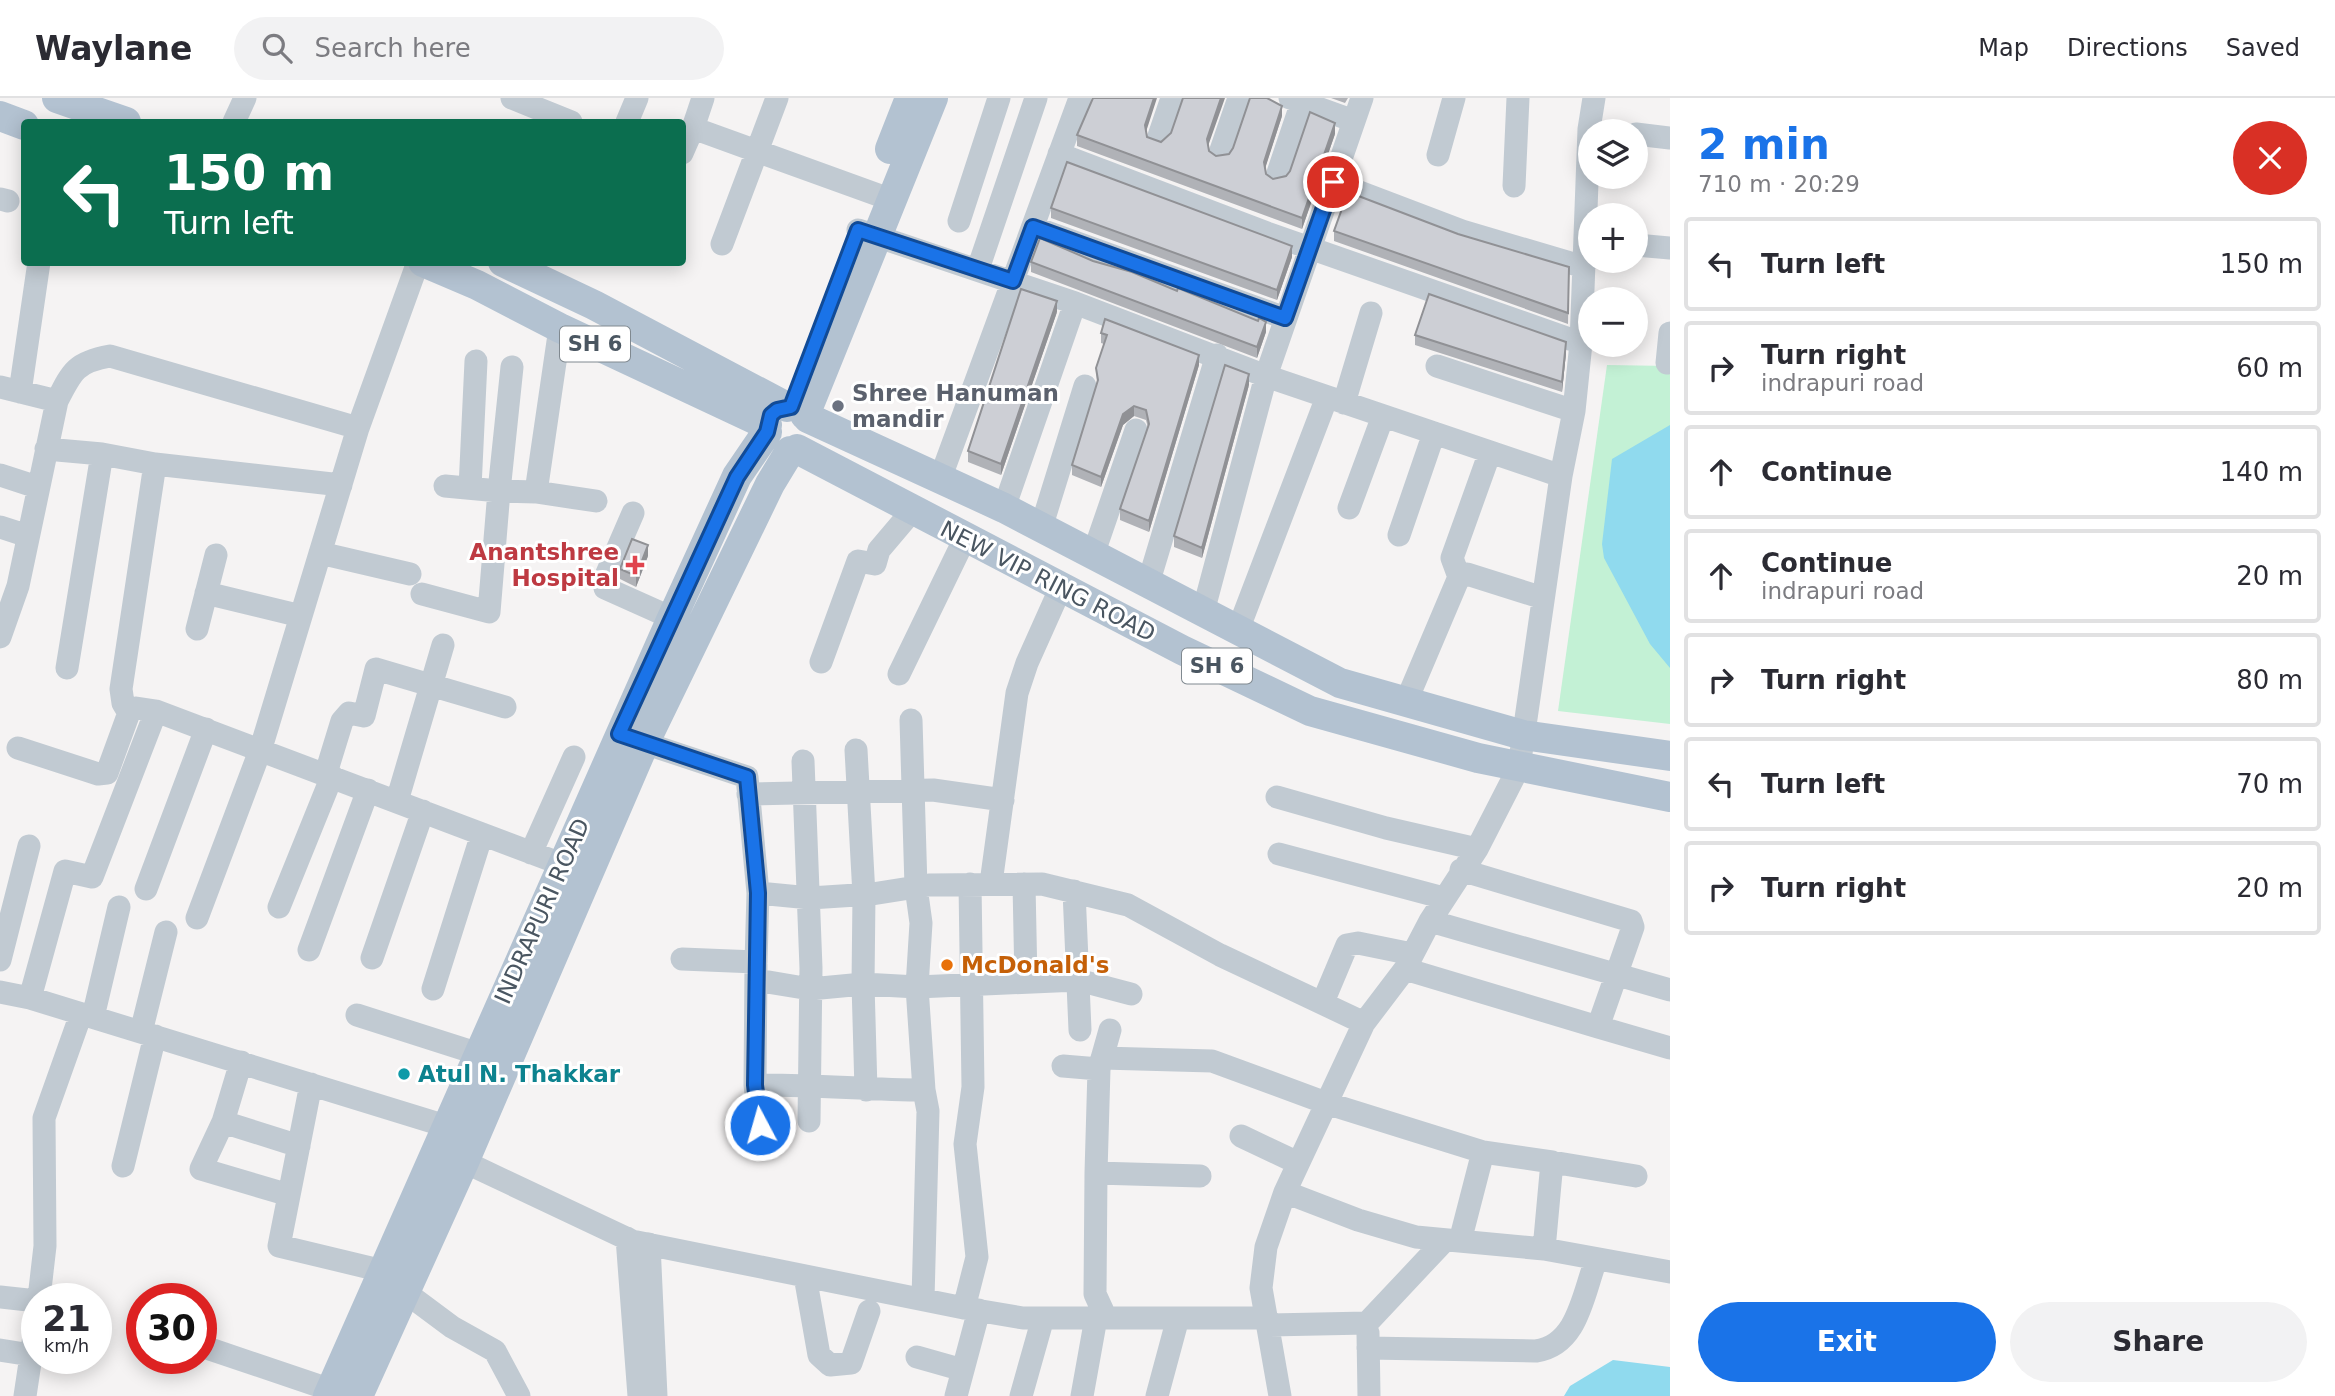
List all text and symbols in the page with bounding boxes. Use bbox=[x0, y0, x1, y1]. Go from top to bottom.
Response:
search box bbox=[234, 17, 724, 80]
text: Waylane bbox=[35, 29, 192, 68]
icon: search bbox=[258, 29, 296, 67]
text: Search here bbox=[314, 33, 471, 63]
text: Map bbox=[1978, 34, 2029, 62]
text: Directions bbox=[2067, 34, 2188, 62]
text: Saved bbox=[2226, 34, 2300, 62]
map controls bbox=[1578, 119, 1648, 357]
button: layers bbox=[1578, 119, 1648, 189]
text: 2 min bbox=[1698, 120, 1830, 169]
button: close bbox=[2233, 121, 2307, 195]
text: 150 m bbox=[164, 145, 334, 202]
icon: left bbox=[49, 147, 140, 238]
pin bbox=[1303, 152, 1363, 212]
icon: arrive bbox=[1314, 163, 1352, 201]
text: 710 m · 20:29 bbox=[1698, 171, 1860, 197]
button: + bbox=[1578, 203, 1648, 273]
text: Turn left bbox=[164, 204, 294, 242]
icon: left bbox=[1702, 245, 1740, 283]
text: Turn left bbox=[1761, 249, 1885, 279]
text: 150 m bbox=[2220, 249, 2303, 279]
button: − bbox=[1578, 287, 1648, 357]
road number: SH 6 bbox=[560, 327, 630, 362]
text: Turn right bbox=[1761, 340, 1906, 370]
icon: right bbox=[1702, 349, 1740, 387]
text: 60 m bbox=[2236, 353, 2303, 383]
text: indrapuri road bbox=[1761, 370, 1924, 396]
place label: Shree Hanuman mandir bbox=[852, 380, 1059, 432]
marker: Shree Hanuman mandir bbox=[830, 398, 846, 414]
icon: ahead bbox=[1702, 453, 1740, 491]
text: Continue bbox=[1761, 457, 1892, 487]
text: 140 m bbox=[2220, 457, 2303, 487]
street label: NEW VIP RING ROAD bbox=[936, 515, 1160, 647]
place label: Anantshree Hospital bbox=[469, 539, 619, 591]
text: Continue bbox=[1761, 548, 1892, 578]
marker: Anantshree Hospital bbox=[625, 555, 645, 575]
icon: ahead bbox=[1702, 557, 1740, 595]
text: 20 m bbox=[2236, 561, 2303, 591]
text: indrapuri road bbox=[1761, 578, 1924, 604]
road number: SH 6 bbox=[1182, 648, 1252, 684]
icon: right bbox=[1702, 661, 1740, 699]
text: Turn right bbox=[1761, 665, 1906, 695]
text: 80 m bbox=[2236, 665, 2303, 695]
icon: left bbox=[1702, 765, 1740, 803]
text: Turn left bbox=[1761, 769, 1885, 799]
text: 70 m bbox=[2236, 769, 2303, 799]
street label: INDRAPURI ROAD bbox=[489, 814, 595, 1008]
icon: right bbox=[1702, 869, 1740, 907]
text: Turn right bbox=[1761, 873, 1906, 903]
text: 20 m bbox=[2236, 873, 2303, 903]
place label: McDonald's bbox=[961, 952, 1109, 978]
marker: McDonald's bbox=[939, 957, 955, 973]
place label: Atul N. Thakkar bbox=[418, 1061, 621, 1087]
marker: Atul N. Thakkar bbox=[396, 1066, 412, 1082]
position arrow bbox=[723, 1088, 797, 1162]
speed limit sign: 30 bbox=[126, 1283, 217, 1374]
text: 21 bbox=[42, 1299, 91, 1339]
button: Exit bbox=[1698, 1302, 1996, 1382]
button: Share bbox=[2010, 1302, 2307, 1382]
text: km/h bbox=[44, 1335, 89, 1356]

